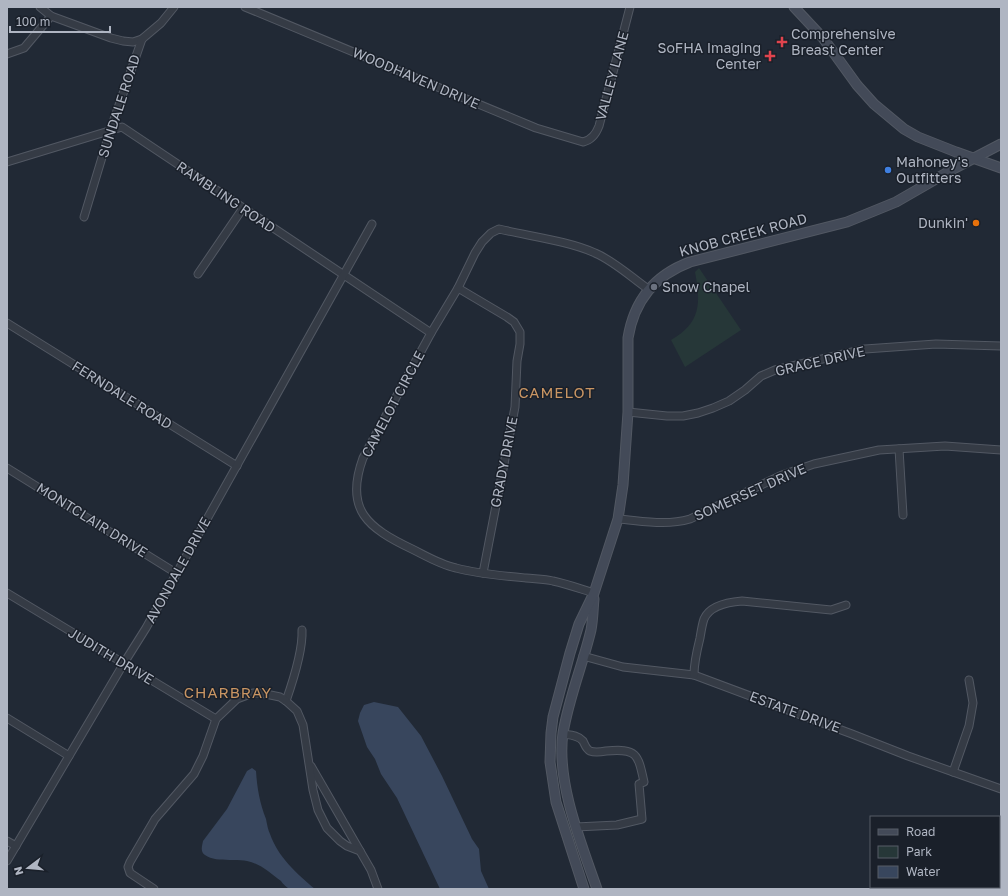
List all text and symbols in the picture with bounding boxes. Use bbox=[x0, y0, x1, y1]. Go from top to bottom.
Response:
scale bar bbox=[10, 8, 110, 34]
text: 100 m bbox=[16, 14, 50, 29]
place label: Comprehensive Breast Center bbox=[791, 25, 896, 58]
street label: VALLEY LANE bbox=[591, 29, 632, 122]
marker: Comprehensive Breast Center bbox=[776, 36, 788, 48]
place label: SoFHA Imaging Center bbox=[658, 39, 762, 72]
street label: WOODHAVEN DRIVE bbox=[350, 43, 482, 112]
marker: SoFHA Imaging Center bbox=[764, 50, 776, 62]
street label: SUNDALE ROAD bbox=[94, 52, 143, 160]
place label: Mahoney's Outfitters bbox=[896, 153, 968, 186]
street label: RAMBLING ROAD bbox=[174, 157, 279, 236]
marker: Mahoney's Outfitters bbox=[883, 165, 893, 175]
street label: KNOB CREEK ROAD bbox=[677, 209, 809, 260]
place label: Dunkin' bbox=[918, 214, 968, 231]
marker: Dunkin' bbox=[971, 218, 981, 228]
place label: Snow Chapel bbox=[662, 278, 750, 295]
marker: Snow Chapel bbox=[649, 282, 659, 292]
street label: GRACE DRIVE bbox=[773, 342, 866, 379]
street label: CAMELOT CIRCLE bbox=[357, 348, 428, 460]
street label: FERNDALE ROAD bbox=[69, 357, 175, 432]
district label: CAMELOT bbox=[518, 383, 596, 401]
street label: GRADY DRIVE bbox=[486, 415, 521, 509]
street label: SOMERSET DRIVE bbox=[691, 459, 808, 524]
street label: MONTCLAIR DRIVE bbox=[34, 479, 151, 561]
street label: AVONDALE DRIVE bbox=[141, 514, 214, 626]
street label: JUDITH DRIVE bbox=[65, 623, 157, 688]
district label: CHARBRAY bbox=[184, 683, 272, 701]
street label: ESTATE DRIVE bbox=[747, 687, 843, 736]
legend bbox=[870, 816, 1000, 888]
text: Road bbox=[906, 824, 935, 839]
text: Park bbox=[906, 844, 932, 859]
north arrow bbox=[8, 848, 48, 888]
text: Water bbox=[906, 864, 940, 879]
text: N bbox=[11, 865, 25, 877]

